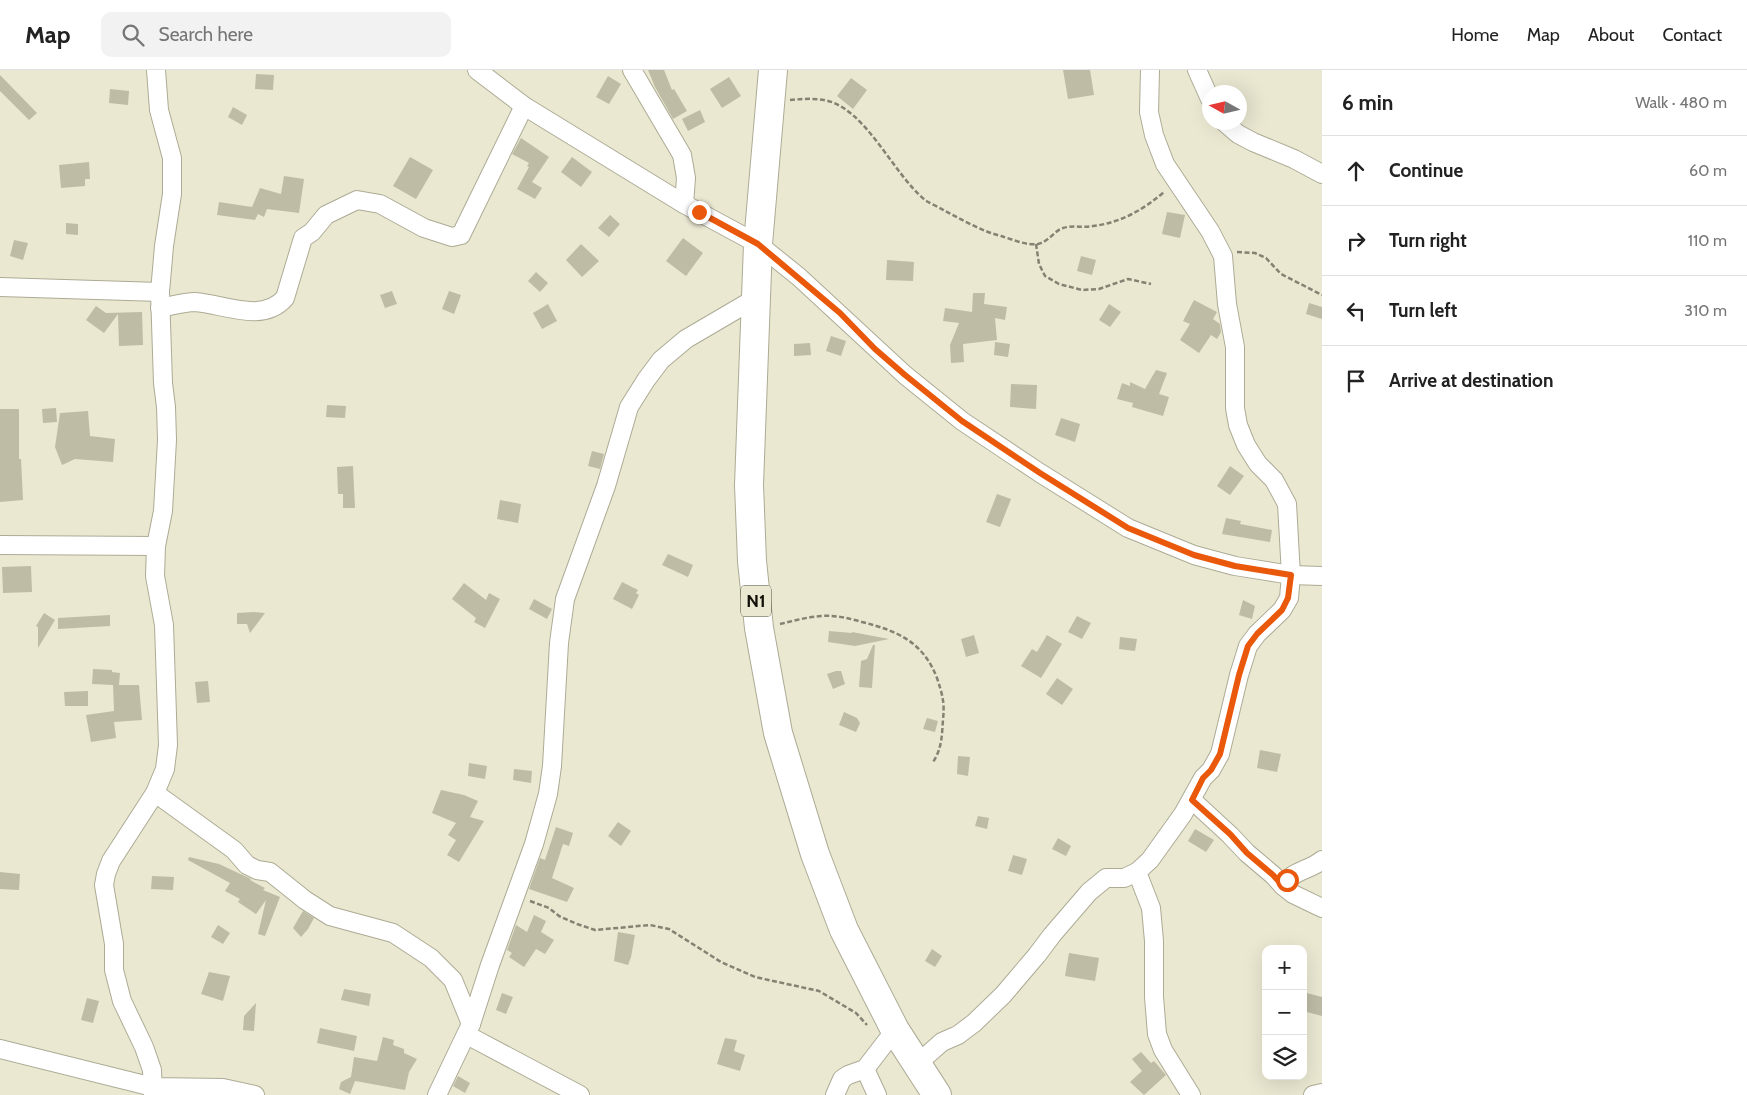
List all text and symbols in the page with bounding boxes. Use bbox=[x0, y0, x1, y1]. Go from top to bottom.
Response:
search box bbox=[101, 12, 451, 57]
text: Map bbox=[25, 20, 71, 49]
icon: search bbox=[119, 21, 147, 49]
text: Search here bbox=[159, 23, 253, 46]
text: Home bbox=[1451, 24, 1499, 46]
text: Map bbox=[1527, 24, 1560, 46]
text: About bbox=[1588, 24, 1634, 46]
text: Contact bbox=[1662, 24, 1722, 46]
north arrow bbox=[1202, 85, 1247, 130]
text: 6 min bbox=[1342, 90, 1393, 115]
text: Walk · 480 m bbox=[1635, 93, 1727, 112]
icon: ahead bbox=[1342, 157, 1370, 185]
text: Continue bbox=[1389, 159, 1463, 182]
text: 60 m bbox=[1689, 161, 1727, 180]
route end bbox=[688, 201, 711, 224]
icon: right bbox=[1342, 227, 1370, 255]
text: Turn right bbox=[1389, 229, 1467, 252]
text: 110 m bbox=[1688, 231, 1727, 250]
icon: left bbox=[1342, 297, 1370, 325]
text: Turn left bbox=[1389, 299, 1457, 322]
text: 310 m bbox=[1684, 301, 1727, 320]
icon: arrive bbox=[1342, 367, 1370, 395]
text: Arrive at destination bbox=[1389, 369, 1553, 392]
road number: N1 bbox=[741, 586, 771, 616]
route start bbox=[1276, 869, 1299, 892]
map controls bbox=[1262, 945, 1307, 1080]
button: + bbox=[1262, 945, 1307, 990]
button: − bbox=[1262, 990, 1307, 1035]
button: layers bbox=[1262, 1035, 1307, 1080]

